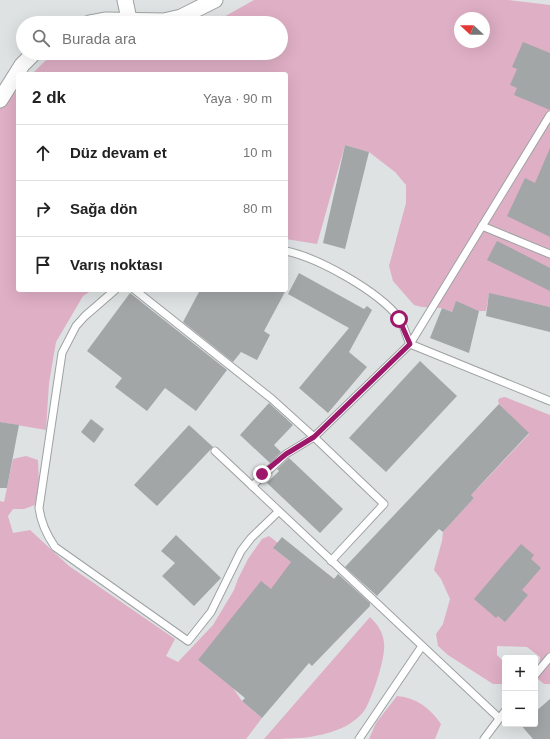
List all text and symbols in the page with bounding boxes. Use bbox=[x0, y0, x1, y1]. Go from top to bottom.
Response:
north arrow bbox=[454, 12, 490, 48]
search box bbox=[16, 16, 288, 60]
icon: search bbox=[30, 27, 52, 49]
text: Burada ara bbox=[62, 30, 136, 47]
text: 2 dk bbox=[32, 88, 66, 107]
text: Yaya · 90 m bbox=[203, 91, 272, 106]
icon: ahead bbox=[32, 142, 54, 164]
text: Düz devam et bbox=[70, 144, 167, 161]
text: 10 m bbox=[243, 145, 272, 160]
icon: right bbox=[32, 198, 54, 220]
text: Sağa dön bbox=[70, 200, 138, 217]
text: 80 m bbox=[243, 201, 272, 216]
icon: arrive bbox=[32, 254, 54, 276]
text: Varış noktası bbox=[70, 256, 163, 273]
route start bbox=[390, 310, 408, 328]
route end bbox=[253, 465, 271, 483]
map controls bbox=[502, 655, 538, 727]
button: + bbox=[502, 655, 538, 691]
button: − bbox=[502, 691, 538, 727]

